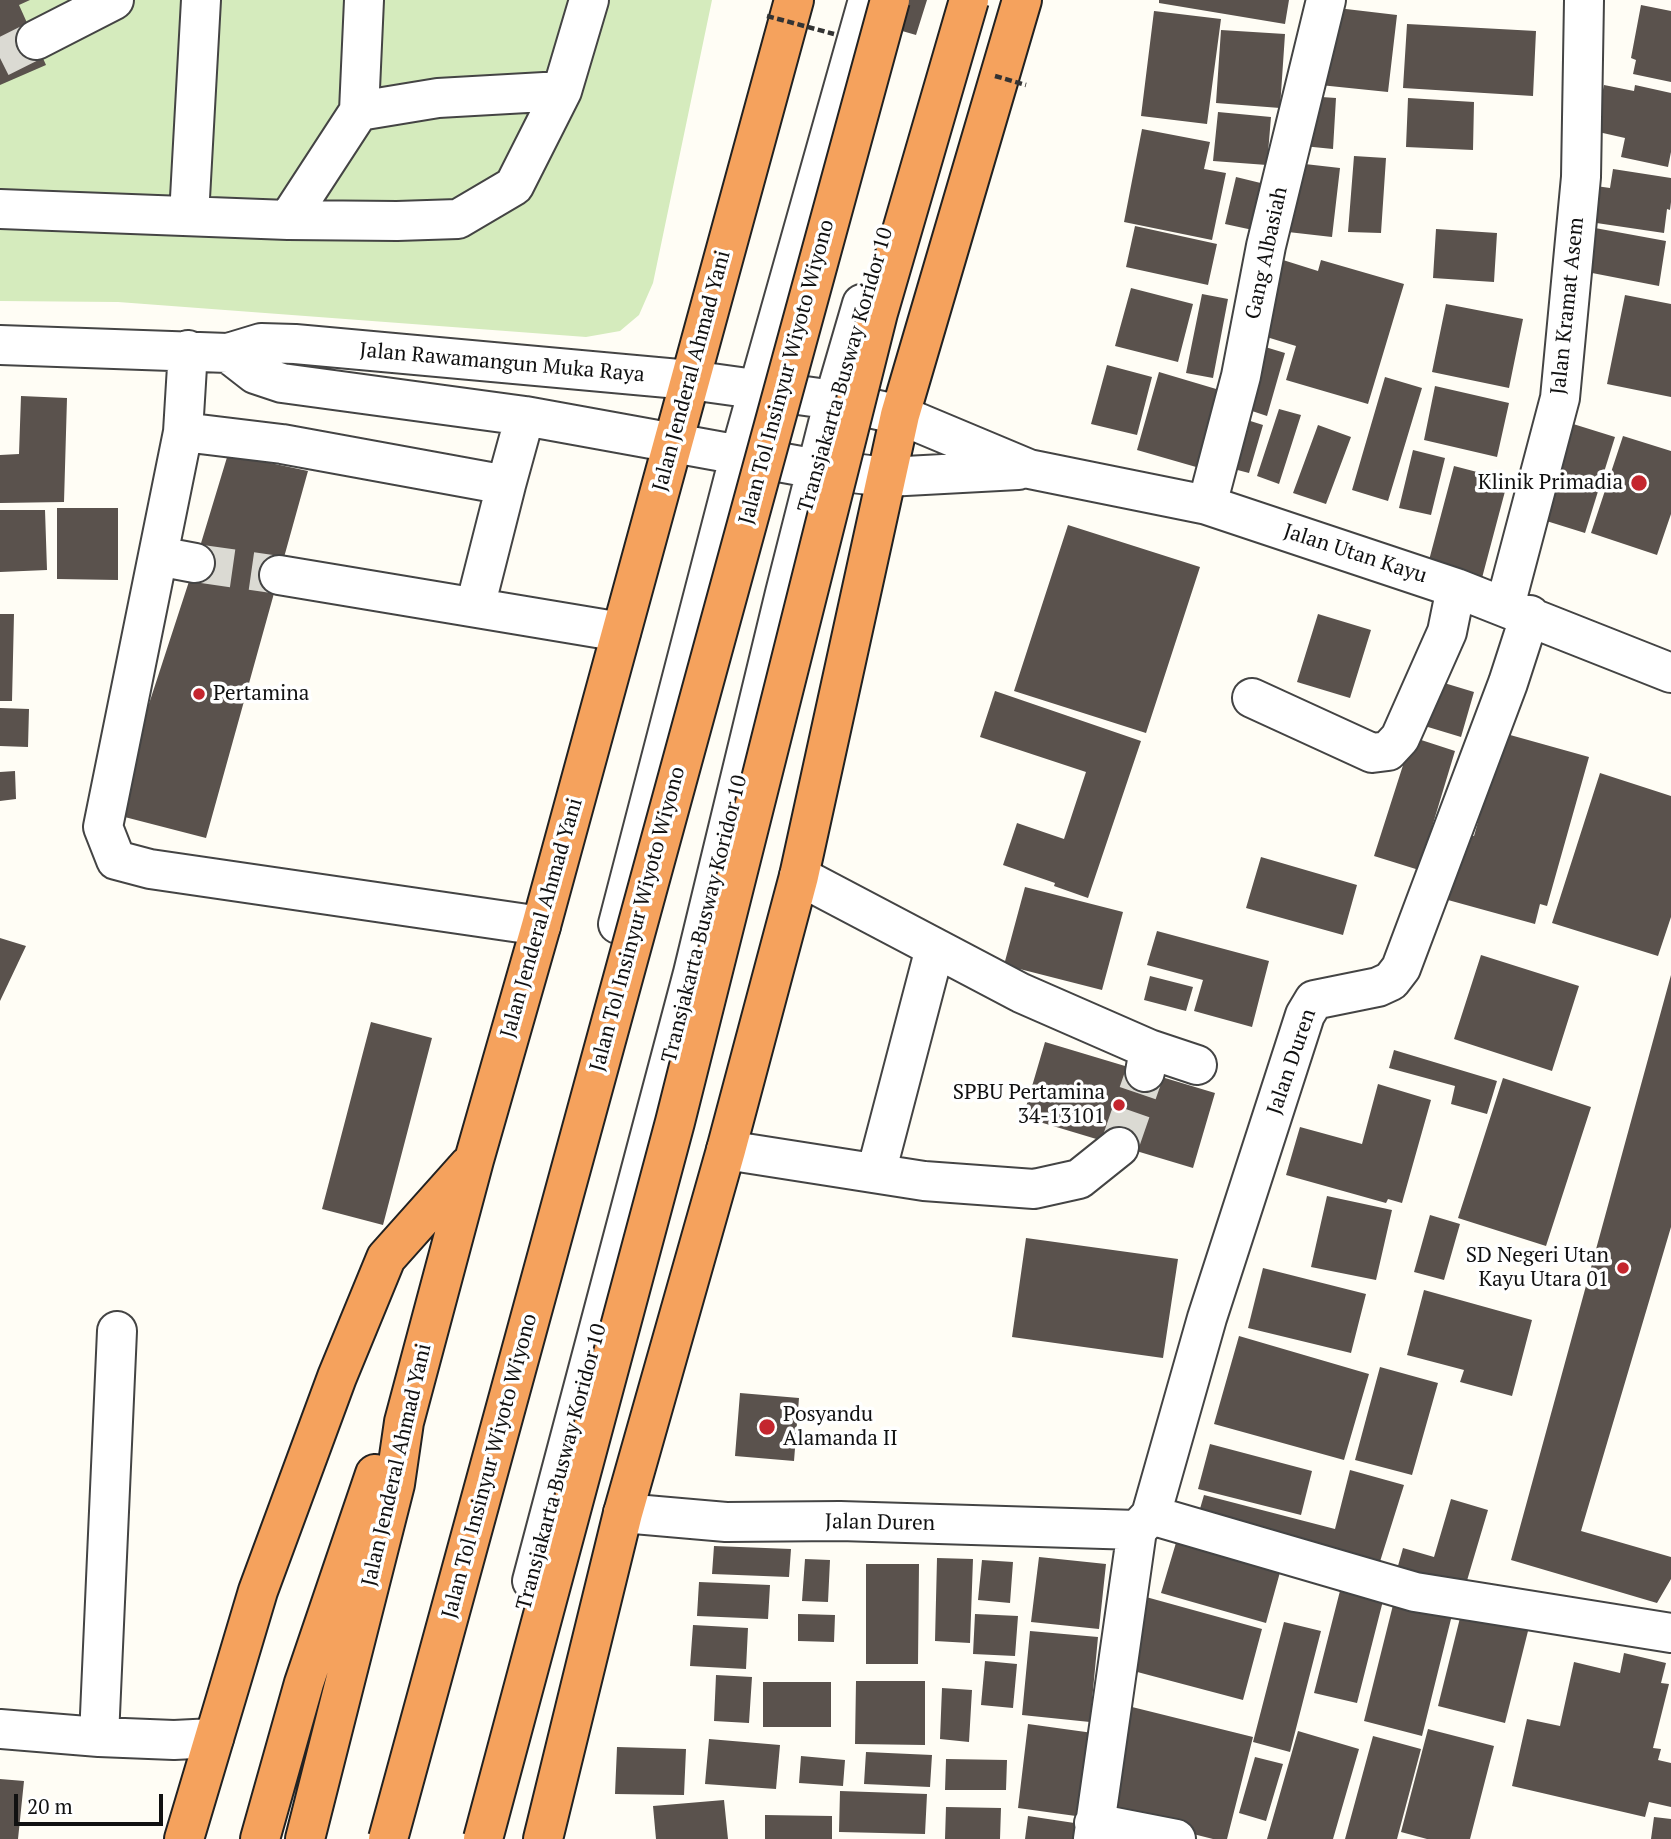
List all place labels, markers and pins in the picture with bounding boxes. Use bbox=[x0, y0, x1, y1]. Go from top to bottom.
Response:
place label: Klinik Primadia bbox=[1478, 470, 1623, 496]
marker: Klinik Primadia bbox=[1629, 473, 1649, 493]
place label: Pertamina bbox=[213, 681, 309, 707]
marker: Pertamina bbox=[191, 686, 207, 702]
place label: SPBU Pertamina 34-13101 bbox=[953, 1080, 1105, 1130]
marker: SPBU Pertamina 34-13101 bbox=[1111, 1097, 1127, 1113]
place label: SD Negeri Utan Kayu Utara 01 bbox=[1466, 1243, 1609, 1293]
marker: SD Negeri Utan Kayu Utara 01 bbox=[1615, 1260, 1631, 1276]
place label: Posyandu Alamanda II bbox=[783, 1402, 898, 1452]
marker: Posyandu Alamanda II bbox=[757, 1417, 777, 1437]

